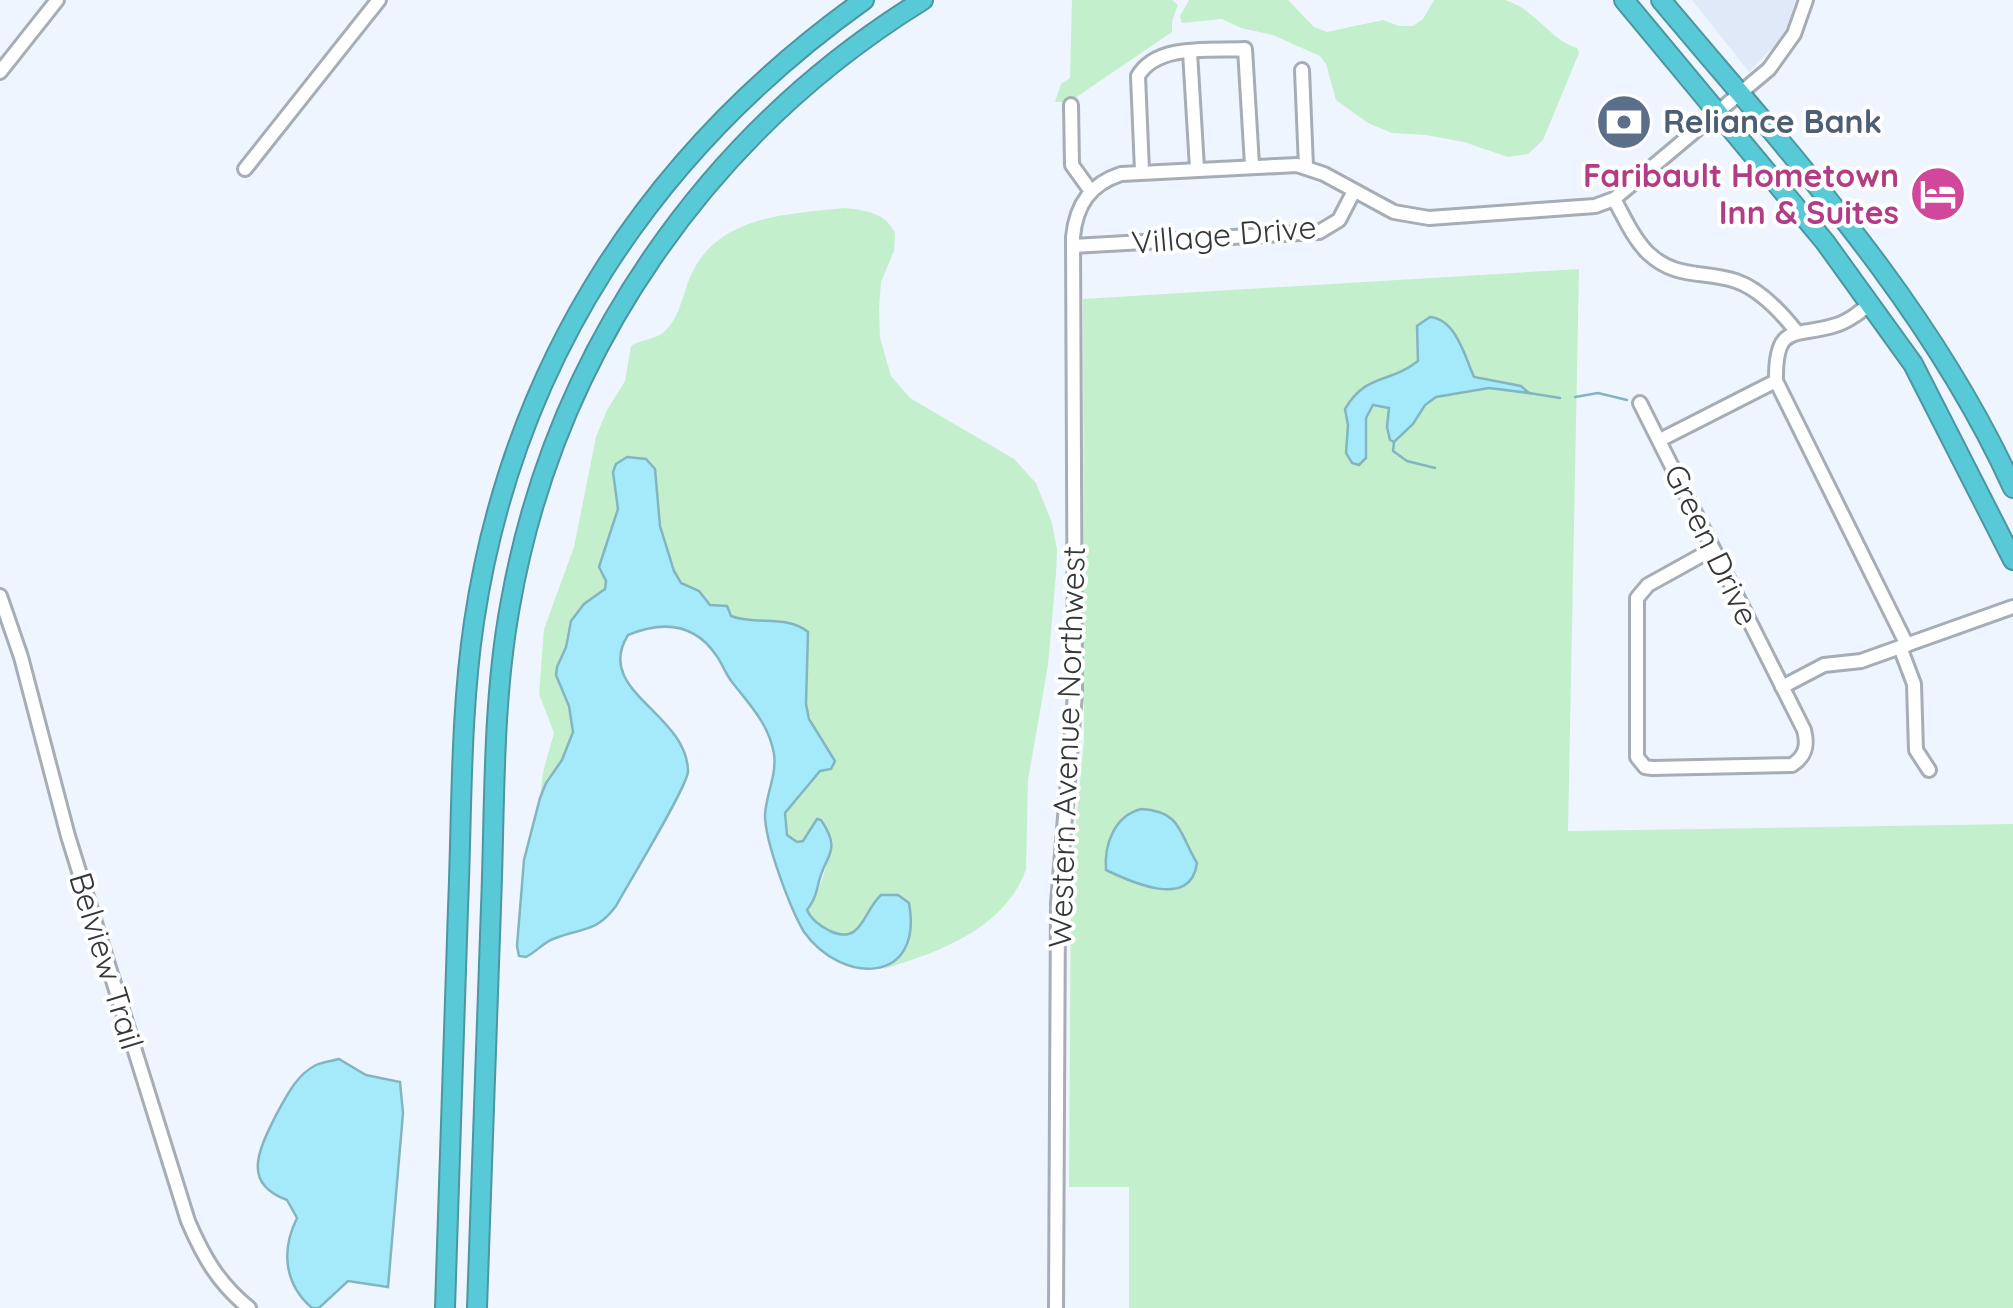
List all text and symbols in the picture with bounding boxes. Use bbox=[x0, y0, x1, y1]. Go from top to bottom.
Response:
bank icon: Reliance Bank bbox=[1594, 92, 1654, 152]
place label: Reliance Bank bbox=[1663, 101, 1882, 141]
place label: Faribault Hometown Inn & Suites bbox=[1583, 155, 1899, 232]
hotel icon: Faribault Hometown Inn & Suites bbox=[1908, 164, 1968, 224]
street label: Village Drive bbox=[1130, 206, 1318, 262]
street label: Green Drive bbox=[1656, 457, 1768, 632]
street label: Western Avenue Northwest bbox=[1039, 545, 1093, 949]
street label: Belview Trail bbox=[61, 867, 153, 1054]

